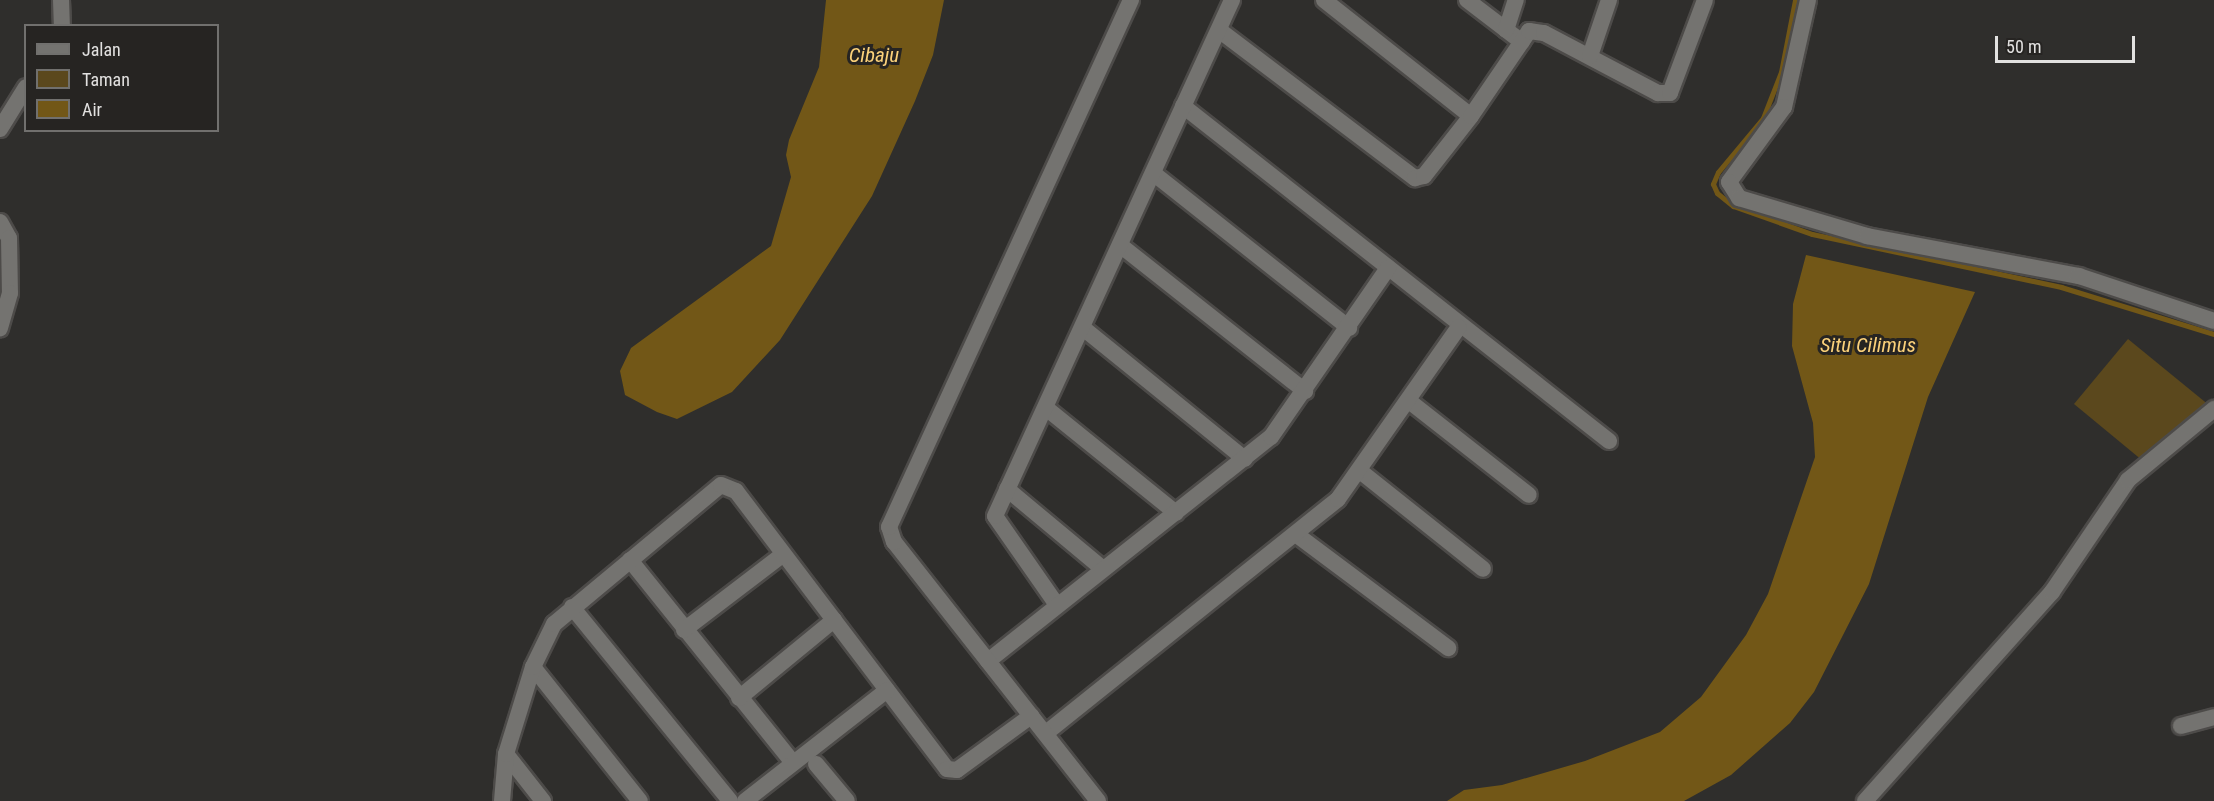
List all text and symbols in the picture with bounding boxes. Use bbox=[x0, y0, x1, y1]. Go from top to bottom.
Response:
legend bbox=[24, 24, 219, 132]
scale bar bbox=[1998, 24, 2138, 62]
text: 50 m bbox=[2006, 36, 2041, 57]
text: Jalan bbox=[82, 39, 121, 60]
water label: Cibaju bbox=[849, 42, 899, 68]
text: Taman bbox=[82, 69, 130, 90]
text: Air bbox=[82, 99, 102, 120]
water label: Situ Cilimus bbox=[1820, 332, 1916, 358]

